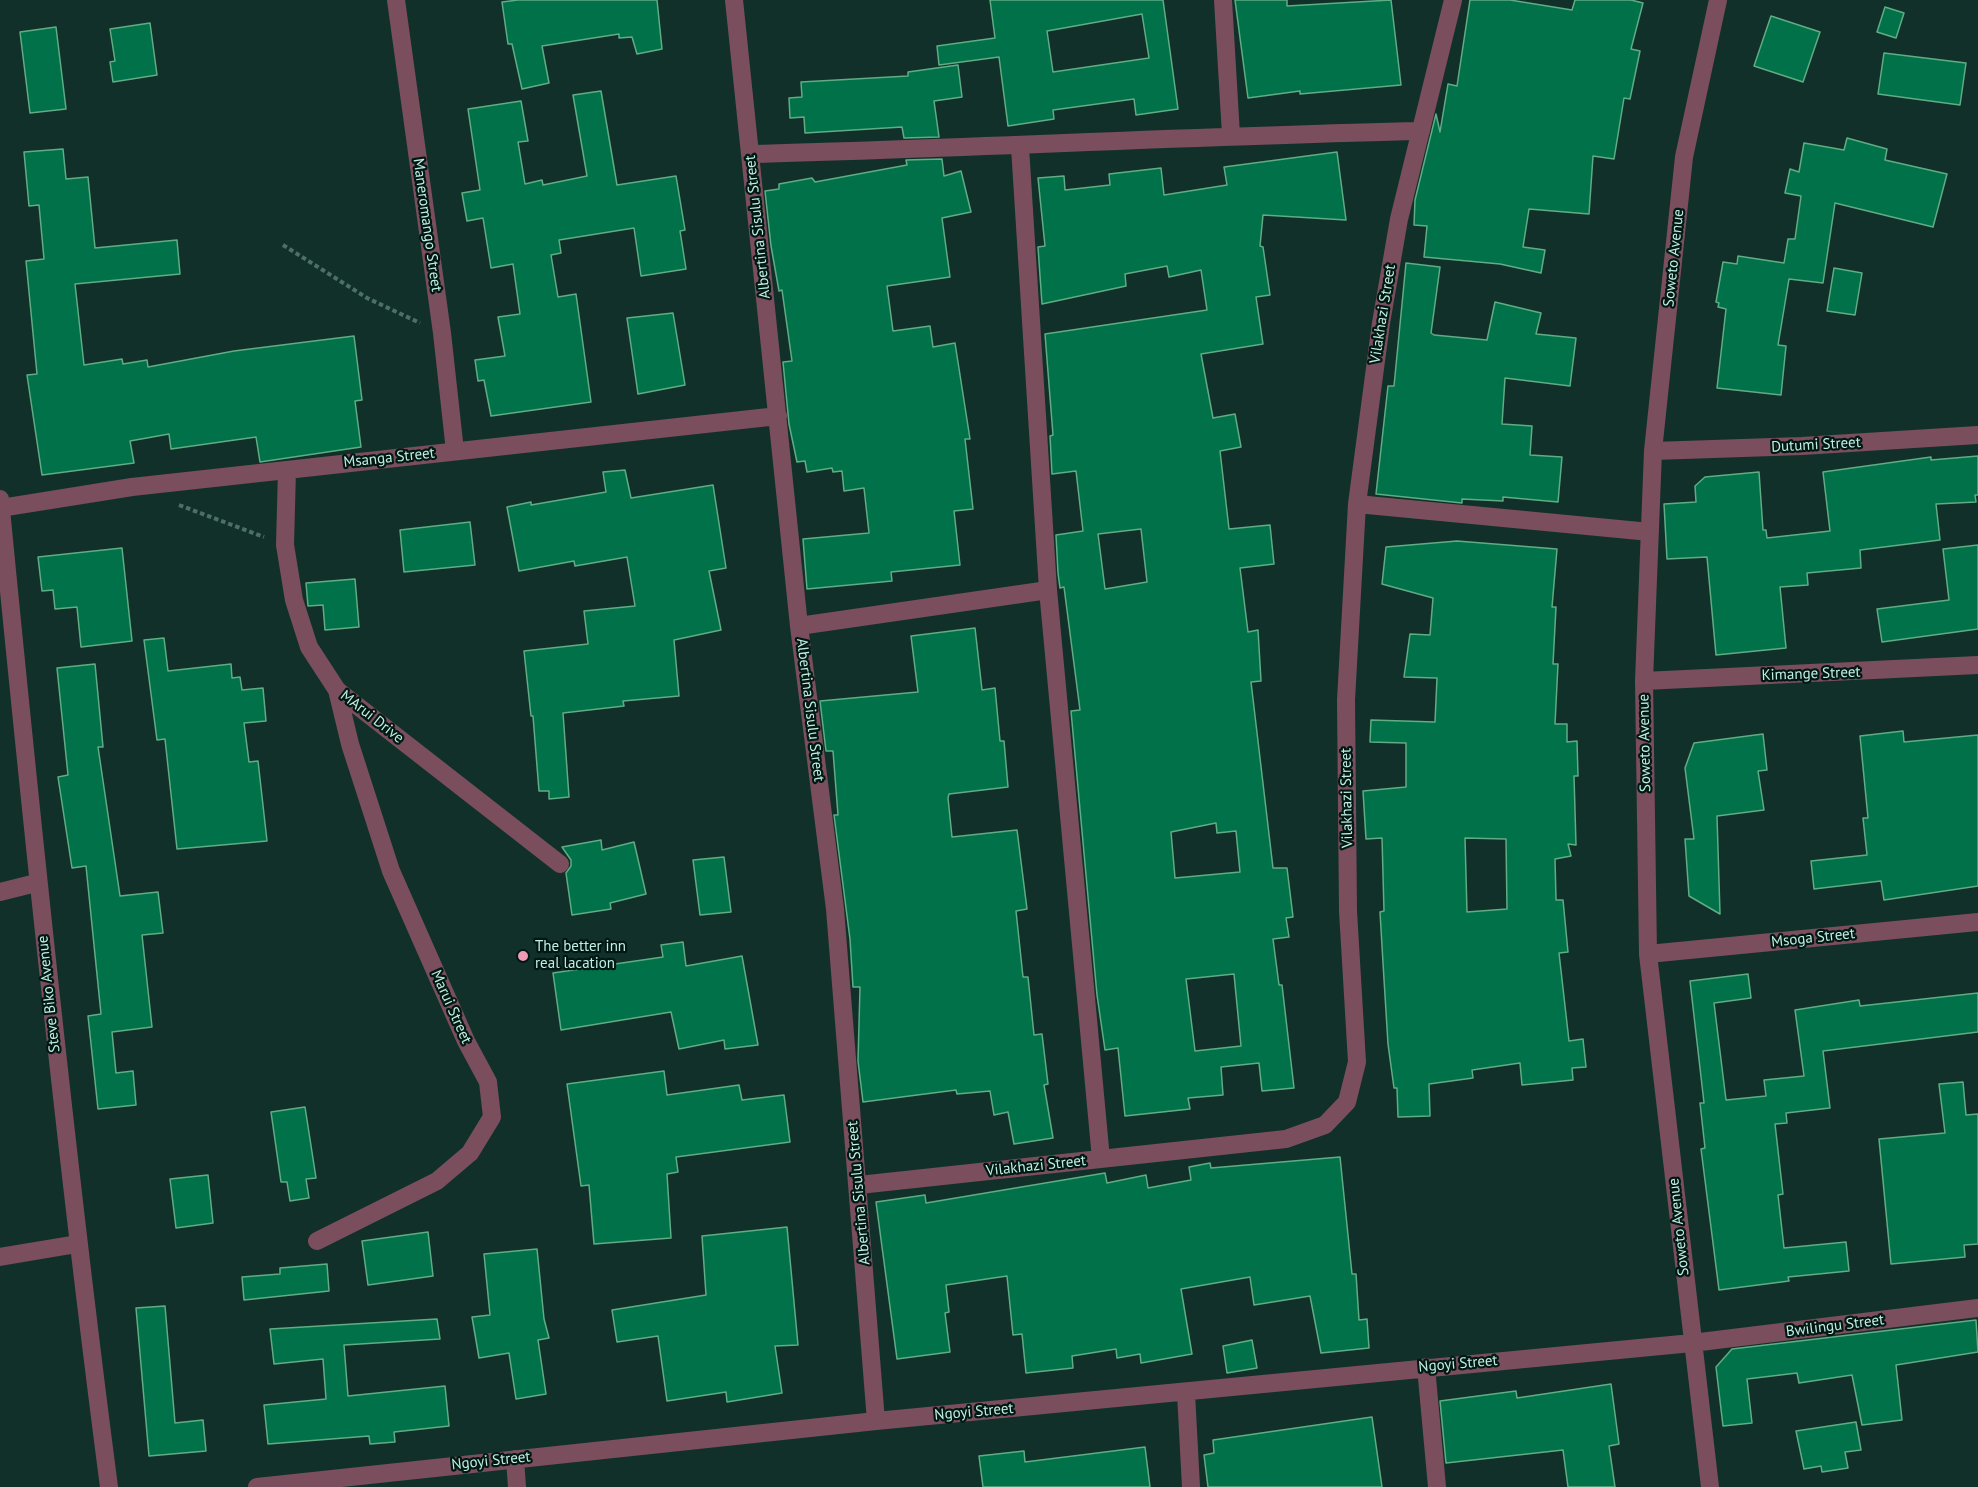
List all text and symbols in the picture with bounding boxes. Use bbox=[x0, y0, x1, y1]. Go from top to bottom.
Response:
street label: Albertina Sisulu Street bbox=[742, 154, 774, 300]
street label: Maneromango Street bbox=[409, 157, 445, 293]
street label: Soweto Avenue bbox=[1660, 208, 1688, 308]
street label: Vilakhazi Street bbox=[1366, 263, 1400, 365]
street label: Dutumi Street bbox=[1771, 434, 1861, 456]
street label: Msanga Street bbox=[342, 444, 436, 472]
street label: Albertina Sisulu Street bbox=[792, 637, 828, 783]
street label: Kimange Street bbox=[1761, 663, 1861, 685]
street label: MArui Drive bbox=[337, 687, 407, 747]
street label: Soweto Avenue bbox=[1635, 694, 1655, 792]
street label: Vilakhazi Street bbox=[1337, 748, 1357, 848]
street label: Msoga Street bbox=[1770, 925, 1856, 951]
street label: Steve Biko Avenue bbox=[34, 935, 64, 1053]
place label: The better inn real lacation bbox=[535, 938, 626, 973]
marker: The better inn real lacation bbox=[516, 949, 530, 963]
street label: Marui Street bbox=[427, 967, 475, 1047]
street label: Albertina Sisulu Street bbox=[844, 1120, 874, 1266]
street label: Vilakhazi Street bbox=[985, 1152, 1087, 1180]
street label: Soweto Avenue bbox=[1665, 1177, 1693, 1277]
street label: Bwilingu Street bbox=[1785, 1311, 1885, 1341]
street label: Ngoyi Street bbox=[1418, 1352, 1498, 1376]
street label: Ngoyi Street bbox=[934, 1400, 1014, 1424]
street label: Ngoyi Street bbox=[451, 1448, 531, 1474]

